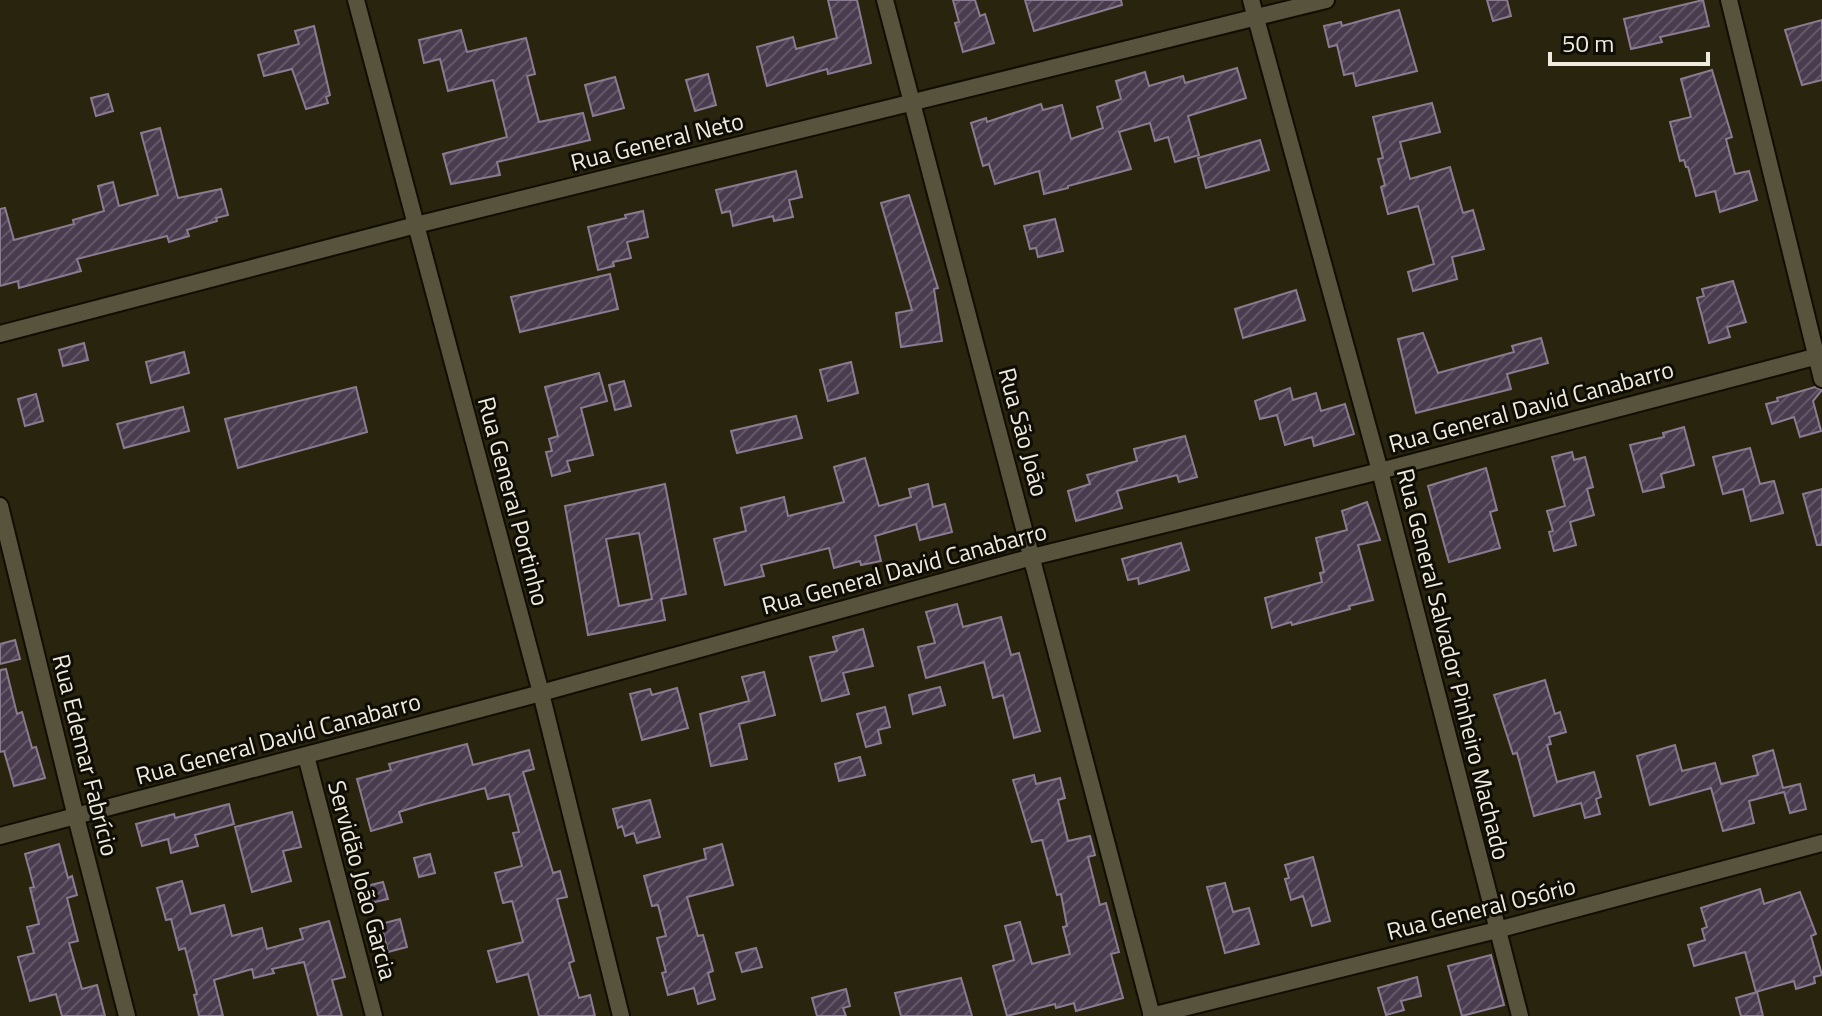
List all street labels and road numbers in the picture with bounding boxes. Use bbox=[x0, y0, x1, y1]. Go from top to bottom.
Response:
street label: Rua General Neto bbox=[567, 102, 747, 180]
street label: Rua General David Canabarro bbox=[1385, 351, 1677, 461]
street label: Rua São João bbox=[990, 364, 1058, 500]
street label: Rua General Portinho bbox=[469, 392, 559, 610]
street label: Rua General Salvador Pinheiro Machado bbox=[1388, 464, 1520, 864]
street label: Rua General David Canabarro bbox=[758, 513, 1050, 623]
street label: Rua Edemar Fabrício bbox=[44, 650, 128, 860]
street label: Rua General David Canabarro bbox=[132, 683, 424, 793]
street label: Servidão João Garcia bbox=[319, 776, 407, 984]
street label: Rua General Osório bbox=[1383, 867, 1579, 949]

